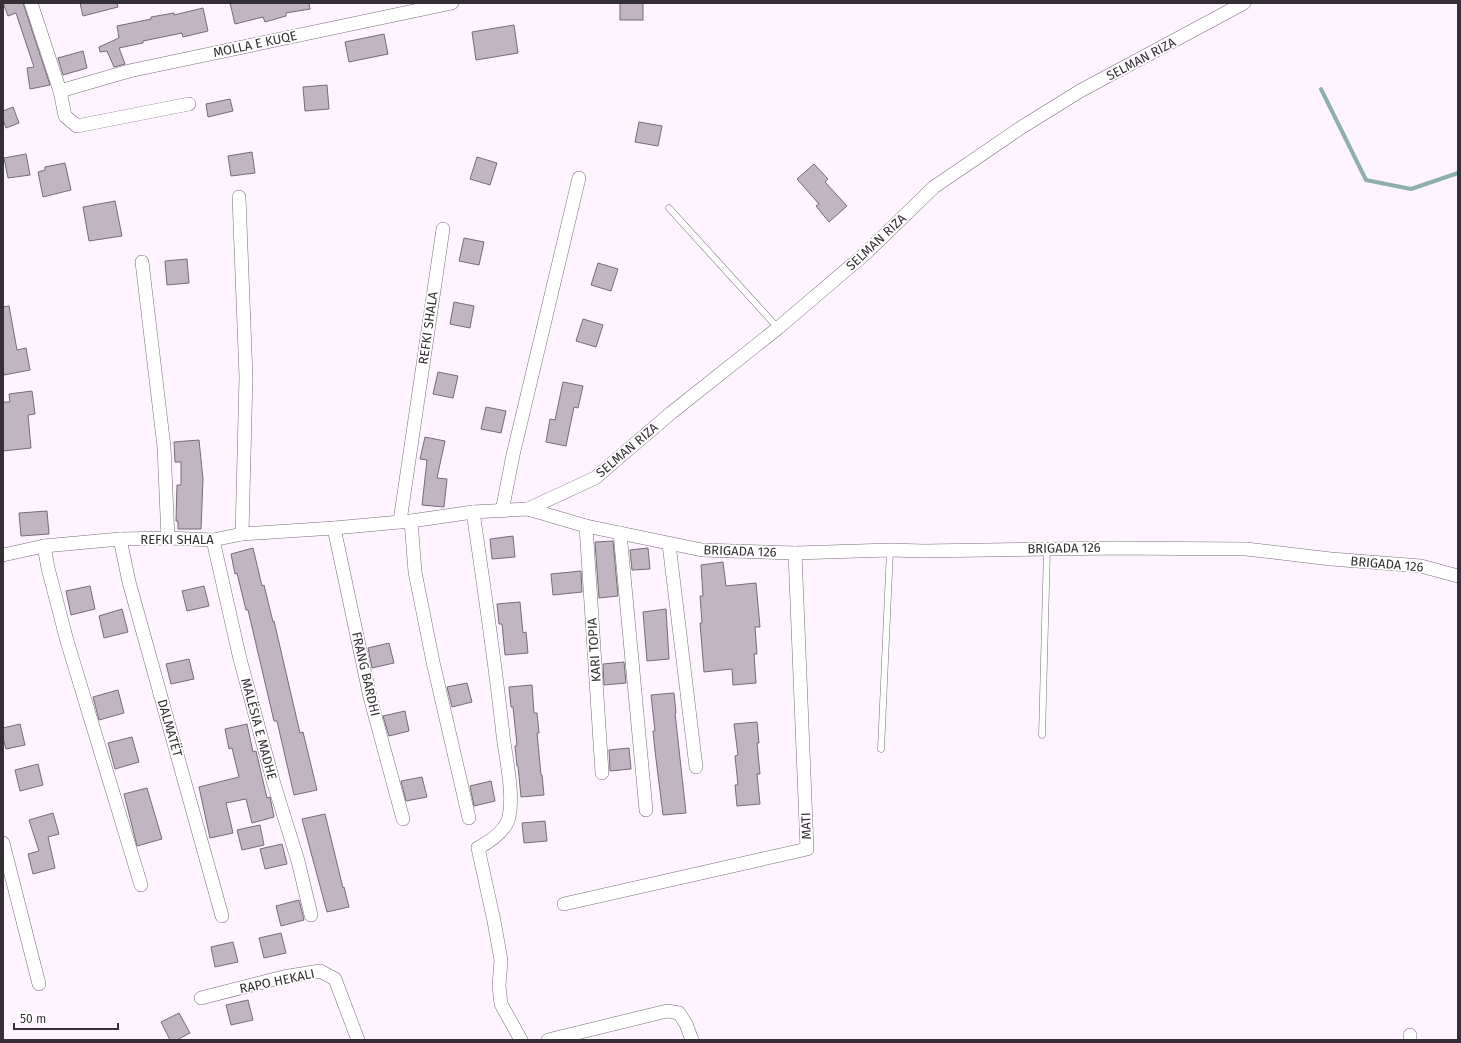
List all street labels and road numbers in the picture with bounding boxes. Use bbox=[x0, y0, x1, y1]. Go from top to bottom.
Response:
street label: MOLLA E KUQE bbox=[212, 28, 298, 60]
street label: SELMAN RIZA bbox=[1104, 34, 1179, 84]
street label: SELMAN RIZA bbox=[843, 210, 909, 273]
street label: REFKI SHALA bbox=[415, 290, 441, 365]
street label: SELMAN RIZA bbox=[593, 419, 661, 480]
street label: REFKI SHALA bbox=[140, 532, 214, 547]
street label: BRIGADA 126 bbox=[1027, 540, 1101, 556]
street label: BRIGADA 126 bbox=[703, 542, 777, 560]
street label: BRIGADA 126 bbox=[1350, 553, 1424, 575]
street label: KARI TOPIA bbox=[584, 617, 604, 683]
street label: FRANG BARDHI bbox=[349, 630, 383, 718]
street label: MALËSIA E MADHE bbox=[238, 676, 280, 782]
street label: DALMATËT bbox=[155, 697, 185, 759]
street label: MATI bbox=[798, 812, 814, 840]
street label: RAPO HEKALI bbox=[238, 966, 316, 996]

